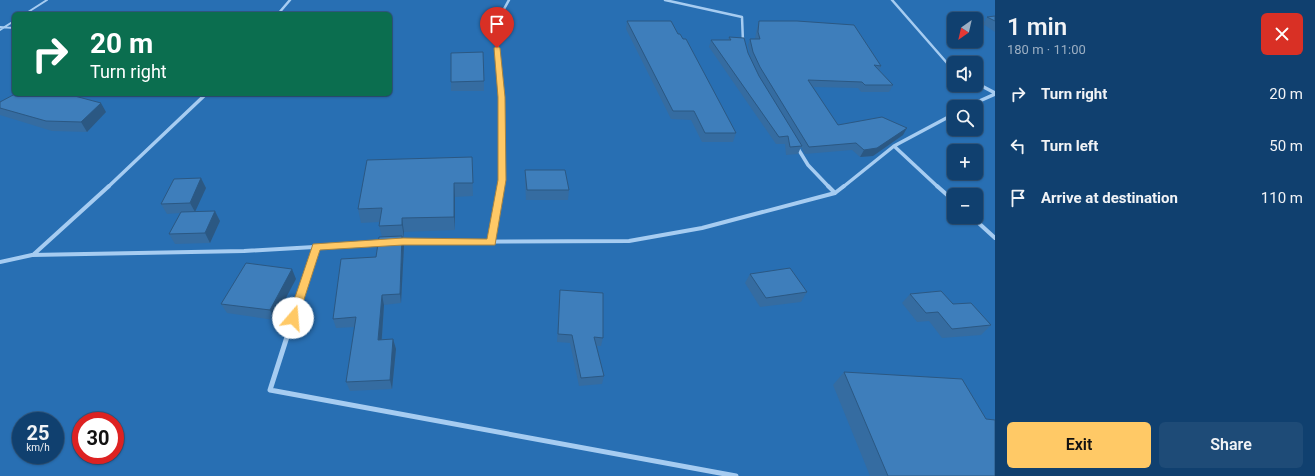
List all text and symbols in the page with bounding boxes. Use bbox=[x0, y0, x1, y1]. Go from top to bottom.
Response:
pin bbox=[480, 7.0, 514, 48]
north arrow bbox=[947, 12, 983, 48]
map controls bbox=[947, 12, 983, 224]
icon: arrive bbox=[486, 13, 508, 35]
text: 1 min bbox=[1007, 13, 1067, 41]
button: close bbox=[1261, 13, 1303, 55]
text: 20 m bbox=[90, 27, 153, 60]
icon: right bbox=[24, 28, 76, 80]
text: 180 m · 11:00 bbox=[1007, 42, 1086, 57]
button: sound bbox=[947, 56, 983, 92]
text: Turn right bbox=[90, 61, 167, 82]
icon: right bbox=[1007, 83, 1029, 105]
text: Turn right bbox=[1041, 85, 1107, 103]
text: 20 m bbox=[1269, 85, 1303, 103]
button: search bbox=[947, 100, 983, 136]
icon: left bbox=[1007, 135, 1029, 157]
text: Turn left bbox=[1041, 137, 1098, 155]
text: 50 m bbox=[1269, 137, 1303, 155]
button: + bbox=[947, 144, 983, 180]
icon: arrive bbox=[1007, 187, 1029, 209]
button: − bbox=[947, 188, 983, 224]
text: Arrive at destination bbox=[1041, 189, 1178, 207]
text: 110 m bbox=[1261, 189, 1303, 207]
position arrow bbox=[272, 297, 314, 339]
speed limit sign: 30 bbox=[72, 412, 124, 464]
text: 25 bbox=[27, 421, 49, 445]
button: Exit bbox=[1007, 422, 1151, 468]
button: Share bbox=[1159, 422, 1303, 468]
text: km/h bbox=[26, 442, 50, 453]

